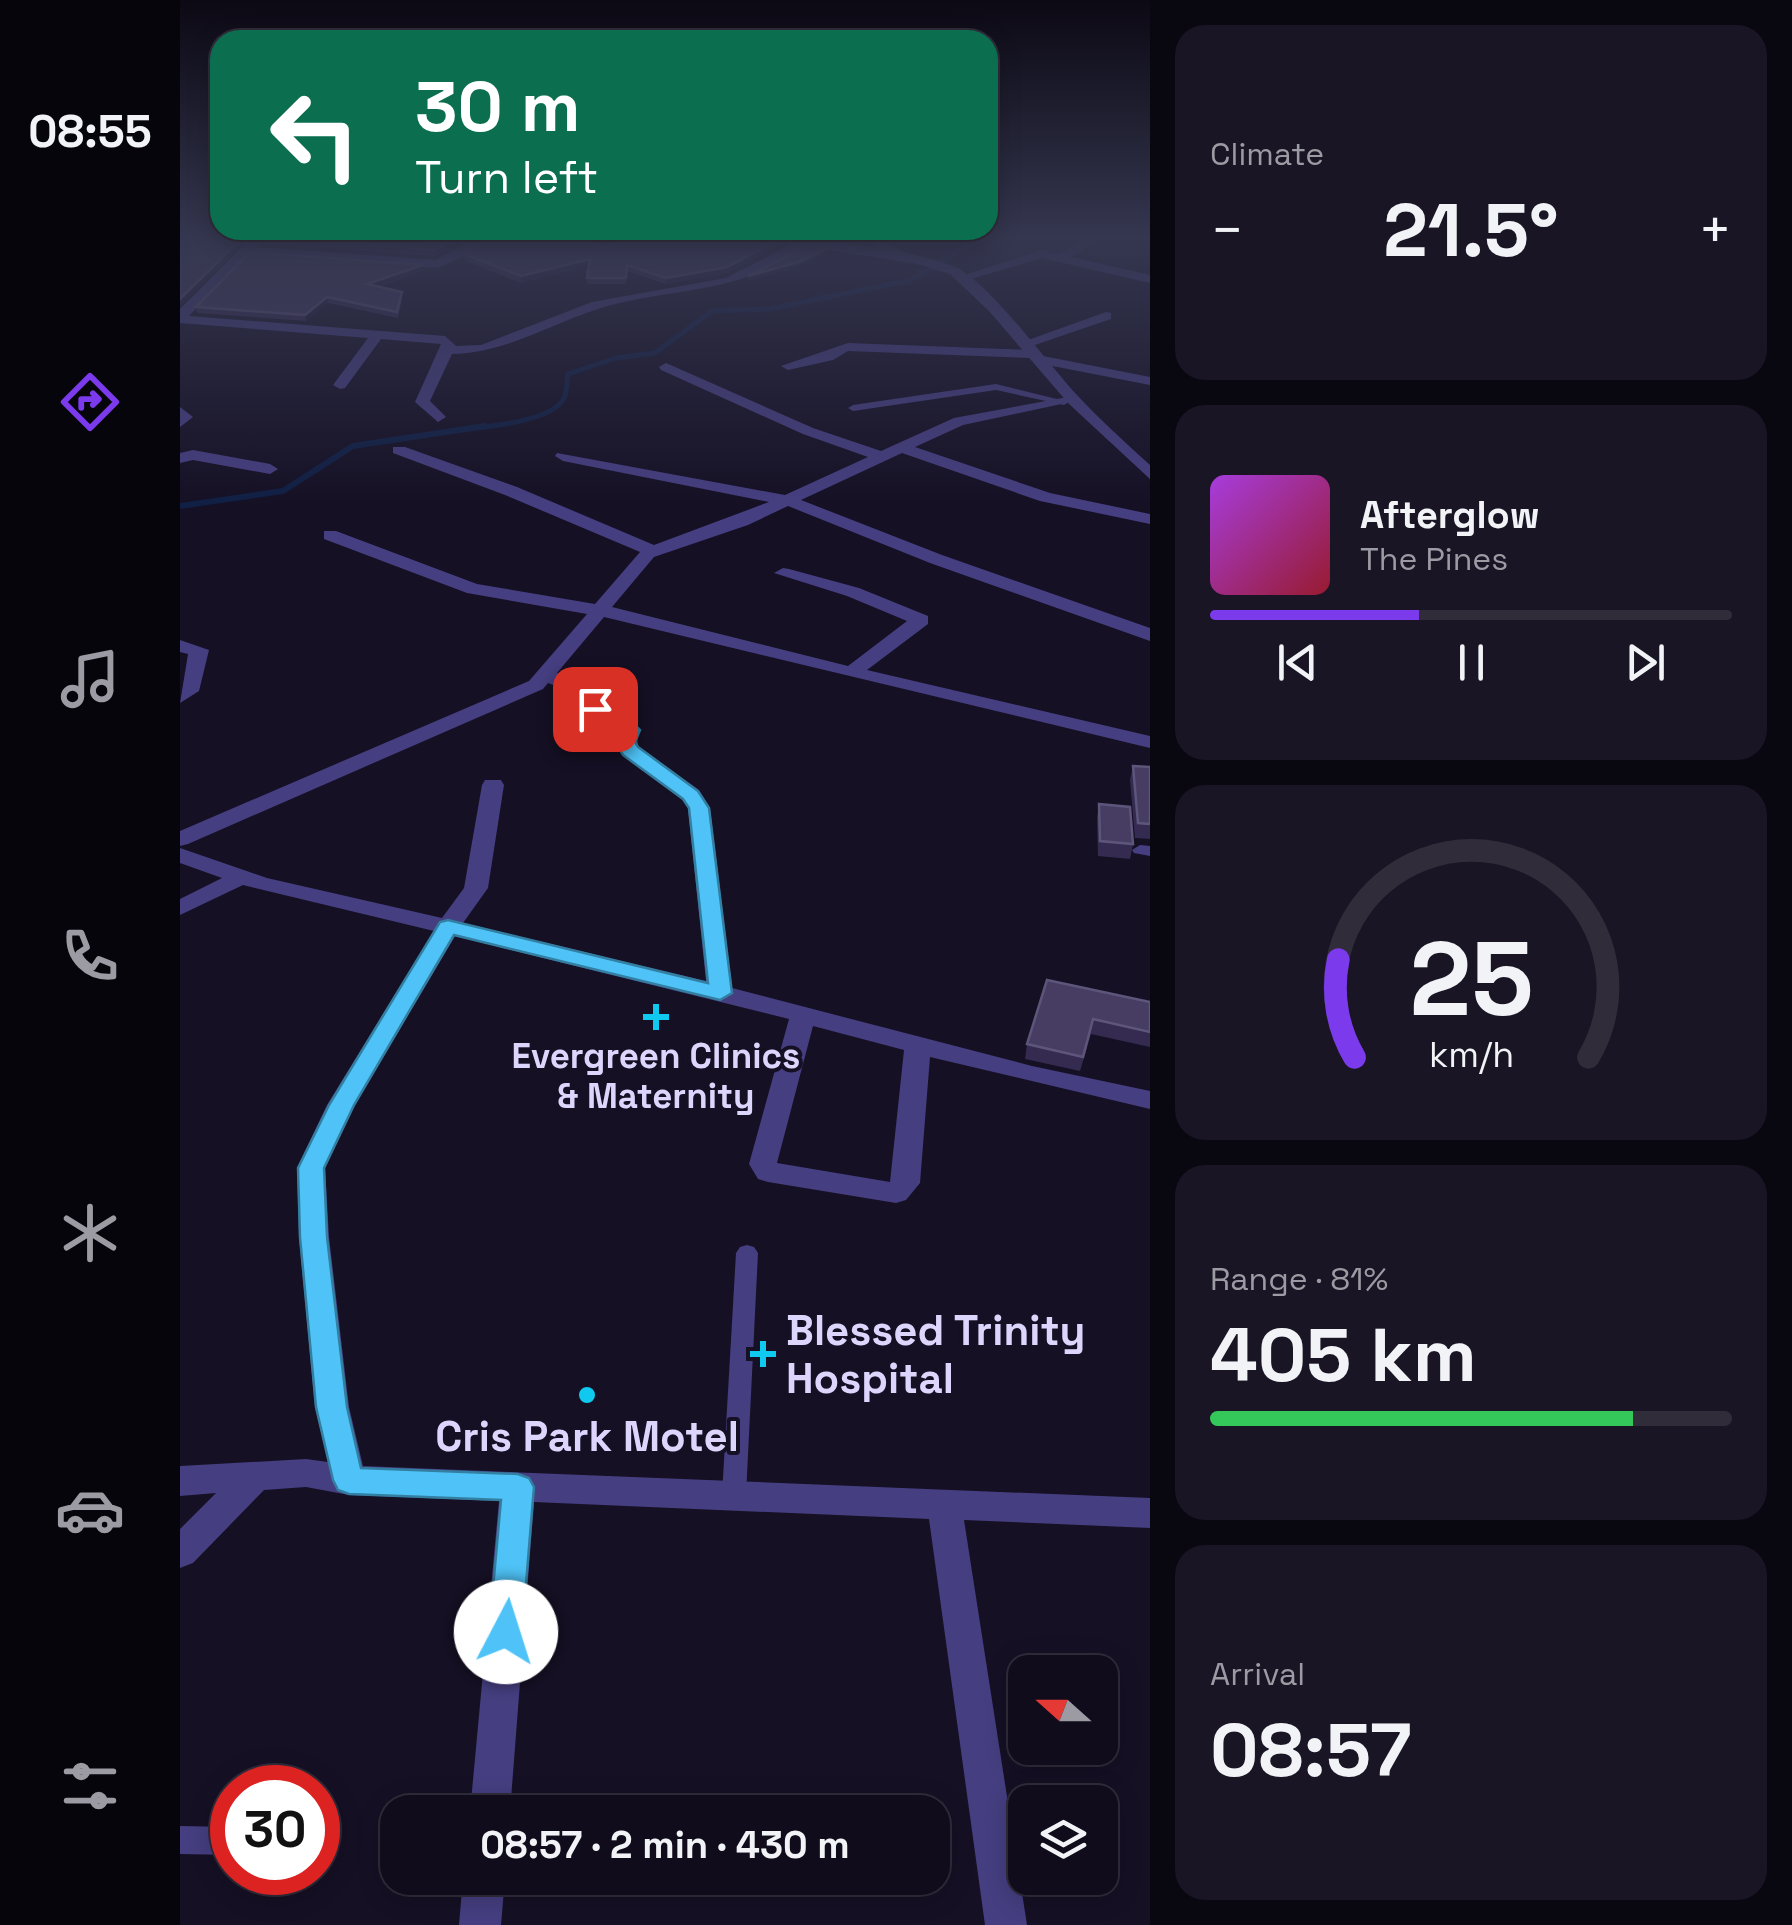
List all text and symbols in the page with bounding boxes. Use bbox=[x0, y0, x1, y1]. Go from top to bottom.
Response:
text: 30 m bbox=[415, 62, 580, 151]
icon: left bbox=[250, 70, 380, 200]
text: 08:55 bbox=[28, 103, 152, 160]
text: Climate bbox=[1210, 134, 1324, 174]
text: Turn left bbox=[415, 149, 598, 206]
text: 21.5° bbox=[1383, 182, 1559, 278]
text: − bbox=[1210, 195, 1244, 265]
text: + bbox=[1698, 195, 1732, 265]
icon: directions bbox=[55, 367, 125, 437]
text: Afterglow bbox=[1360, 491, 1540, 539]
text: The Pines bbox=[1360, 539, 1508, 579]
icon: previous bbox=[1270, 635, 1325, 690]
icon: pause bbox=[1444, 635, 1499, 690]
icon: next bbox=[1618, 635, 1673, 690]
icon: music bbox=[55, 644, 125, 714]
pin bbox=[553, 667, 638, 752]
icon: arrive bbox=[568, 682, 623, 737]
text: 25 bbox=[1409, 913, 1533, 1045]
icon: phone bbox=[55, 921, 125, 991]
marker: Evergreen Clinics & Maternity bbox=[643, 1004, 669, 1030]
text: km/h bbox=[1428, 1032, 1514, 1077]
place label: Evergreen Clinics & Maternity bbox=[512, 1034, 800, 1118]
icon: climate bbox=[55, 1198, 125, 1268]
text: Range · 81% bbox=[1210, 1259, 1388, 1299]
place label: Blessed Trinity Hospital bbox=[786, 1304, 1085, 1405]
text: 405 km bbox=[1210, 1307, 1477, 1403]
marker: Blessed Trinity Hospital bbox=[750, 1341, 776, 1367]
marker: Cris Park Motel bbox=[576, 1384, 598, 1406]
place label: Cris Park Motel bbox=[435, 1410, 739, 1463]
icon: car bbox=[55, 1475, 125, 1545]
position arrow bbox=[454, 1580, 558, 1684]
text: Arrival bbox=[1210, 1654, 1305, 1694]
north arrow bbox=[1008, 1655, 1118, 1765]
map controls bbox=[1008, 1655, 1118, 1895]
text: 08:57 bbox=[1210, 1702, 1412, 1798]
icon: filters bbox=[55, 1751, 125, 1821]
speed limit sign: 30 bbox=[210, 1765, 340, 1895]
button: layers bbox=[1008, 1785, 1118, 1895]
text: 08:57 · 2 min · 430 m bbox=[480, 1821, 850, 1869]

